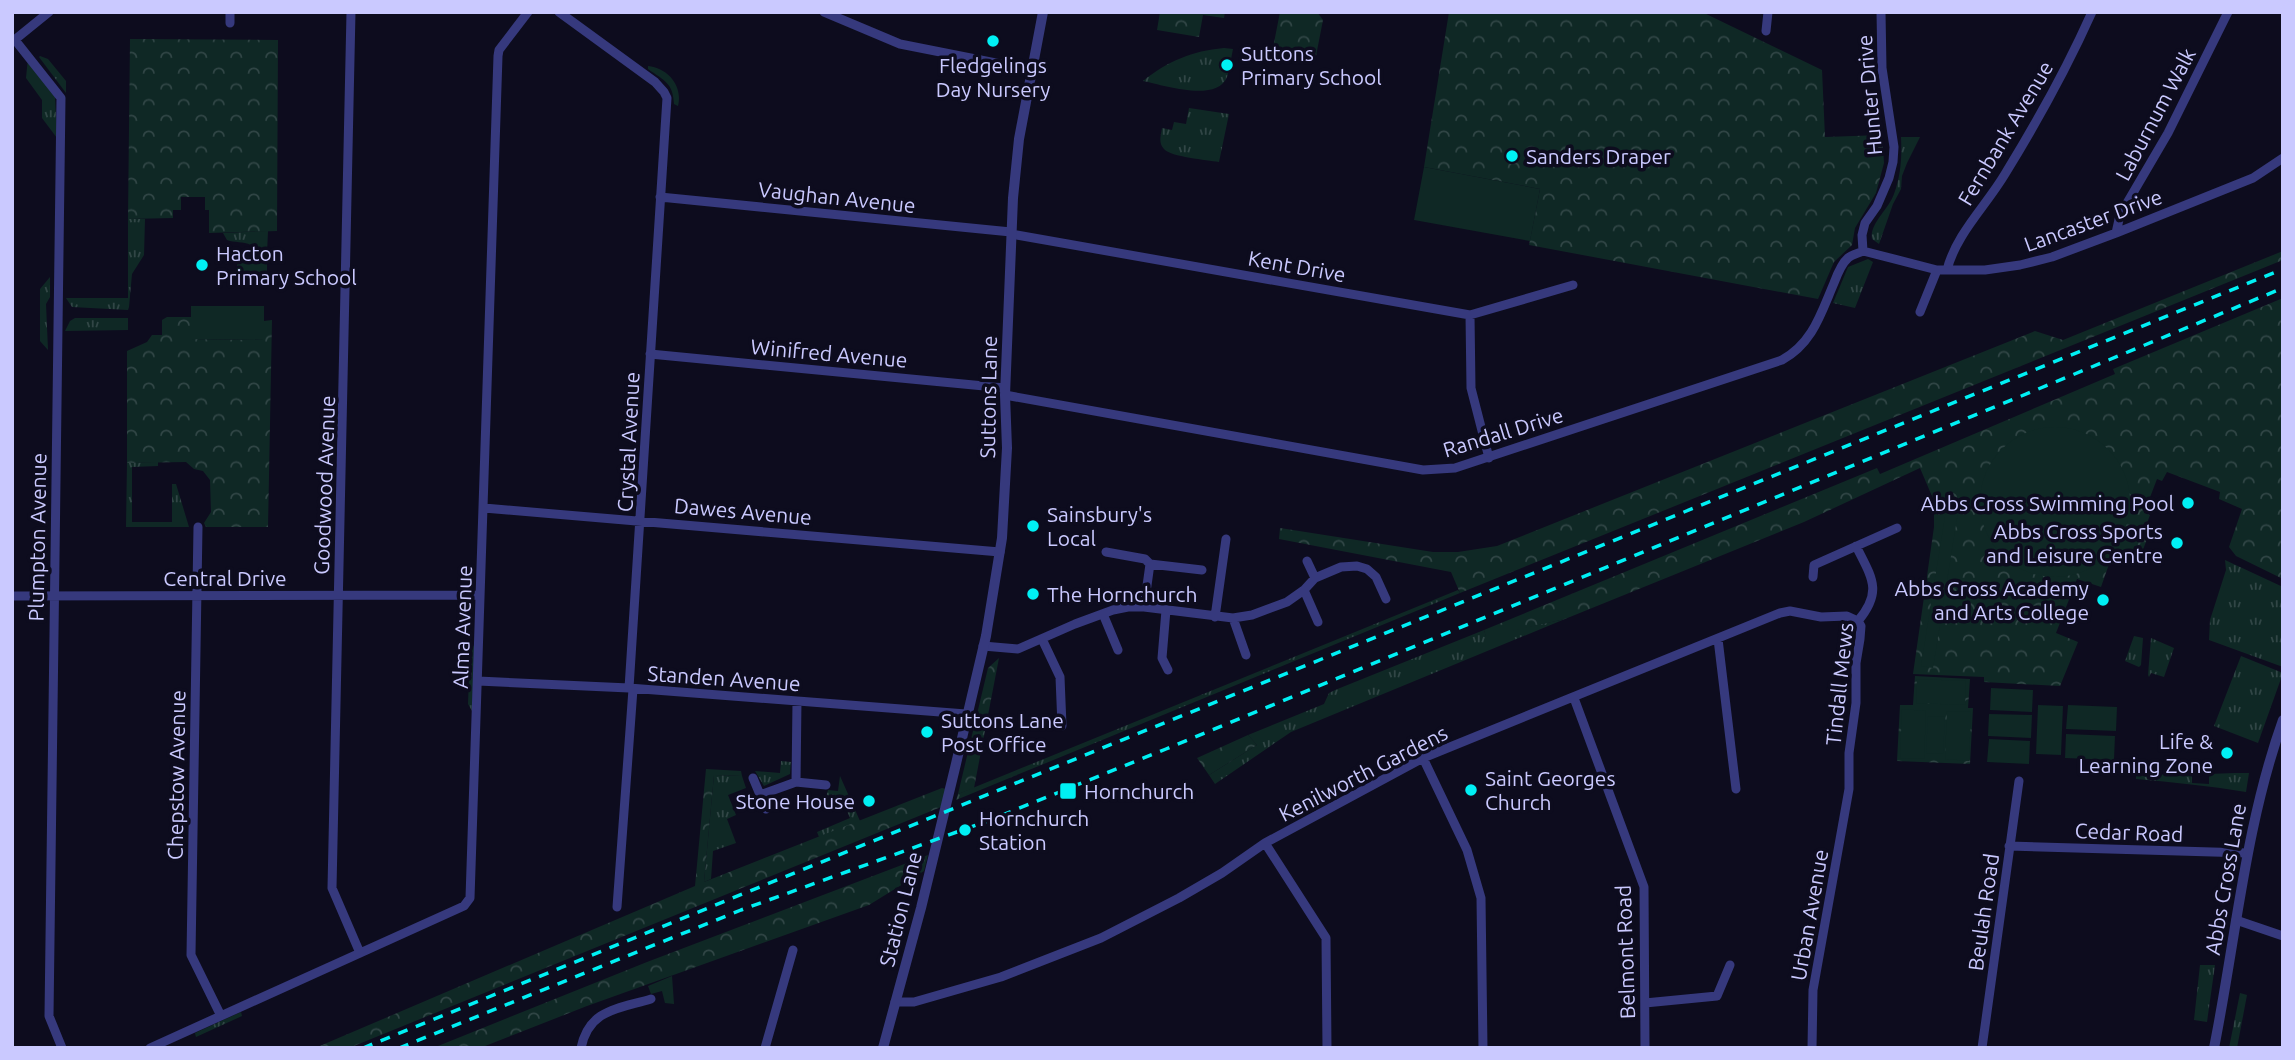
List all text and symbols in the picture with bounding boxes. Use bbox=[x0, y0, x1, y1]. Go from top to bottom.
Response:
marker: Fledgelings Day Nursery bbox=[985, 33, 1001, 49]
street label: Hunter Drive bbox=[1852, 34, 1886, 156]
place label: Suttons Primary School bbox=[1241, 41, 1382, 89]
street label: Laburnum Walk bbox=[2110, 43, 2200, 184]
place label: Fledgelings Day Nursery bbox=[936, 53, 1050, 101]
marker: Suttons Primary School bbox=[1219, 57, 1235, 73]
street label: Fernbank Avenue bbox=[1953, 57, 2057, 209]
place label: Sanders Draper bbox=[1526, 144, 1671, 168]
marker: Sanders Draper bbox=[1504, 148, 1520, 164]
street label: Vaughan Avenue bbox=[757, 177, 917, 217]
street label: Lancaster Drive bbox=[2021, 184, 2165, 256]
place label: Hacton Primary School bbox=[216, 241, 357, 289]
street label: Kent Drive bbox=[1246, 246, 1348, 286]
marker: Hacton Primary School bbox=[194, 257, 210, 273]
street label: Winifred Avenue bbox=[750, 334, 908, 372]
street label: Suttons Lane bbox=[975, 335, 1001, 459]
street label: Crystal Avenue bbox=[612, 371, 644, 513]
street label: Goodwood Avenue bbox=[309, 395, 339, 575]
street label: Randall Drive bbox=[1440, 402, 1566, 462]
street label: Plumpton Avenue bbox=[24, 453, 50, 621]
place label: Abbs Cross Swimming Pool bbox=[1921, 491, 2174, 515]
street label: Dawes Avenue bbox=[673, 493, 813, 529]
marker: Abbs Cross Swimming Pool bbox=[2180, 495, 2196, 511]
place label: Sainsbury's Local bbox=[1047, 502, 1152, 550]
marker: Sainsbury's Local bbox=[1025, 518, 1041, 534]
place label: Abbs Cross Sports and Leisure Centre bbox=[1986, 519, 2163, 567]
marker: Abbs Cross Sports and Leisure Centre bbox=[2169, 535, 2185, 551]
street label: Alma Avenue bbox=[448, 565, 476, 689]
street label: Central Drive bbox=[163, 566, 287, 590]
place label: Abbs Cross Academy and Arts College bbox=[1894, 576, 2089, 624]
place label: The Hornchurch bbox=[1047, 582, 1197, 606]
marker: The Hornchurch bbox=[1025, 586, 1041, 602]
marker: Abbs Cross Academy and Arts College bbox=[2095, 592, 2111, 608]
street label: Tindall Mews bbox=[1821, 621, 1857, 747]
street label: Standen Avenue bbox=[647, 661, 801, 695]
street label: Chepstow Avenue bbox=[163, 690, 189, 860]
place label: Suttons Lane Post Office bbox=[941, 708, 1064, 756]
street label: Kenilworth Gardens bbox=[1275, 720, 1451, 826]
marker: Suttons Lane Post Office bbox=[919, 724, 935, 740]
place label: Life & Learning Zone bbox=[2078, 729, 2213, 777]
marker: Life & Learning Zone bbox=[2219, 745, 2235, 761]
place label: Saint Georges Church bbox=[1485, 766, 1616, 814]
place label: Hornchurch bbox=[1084, 779, 1194, 803]
marker: Hornchurch bbox=[1058, 781, 1078, 801]
marker: Saint Georges Church bbox=[1463, 782, 1479, 798]
place label: Stone House bbox=[735, 789, 855, 813]
marker: Stone House bbox=[861, 793, 877, 809]
street label: Abbs Cross Lane bbox=[2200, 801, 2250, 957]
place label: Hornchurch Station bbox=[979, 806, 1089, 854]
street label: Cedar Road bbox=[2074, 818, 2184, 846]
marker: Hornchurch Station bbox=[957, 822, 973, 838]
street label: Urban Avenue bbox=[1786, 847, 1832, 983]
street label: Station Lane bbox=[874, 849, 926, 969]
street label: Beulah Road bbox=[1963, 852, 2003, 972]
street label: Belmont Road bbox=[1611, 884, 1639, 1020]

